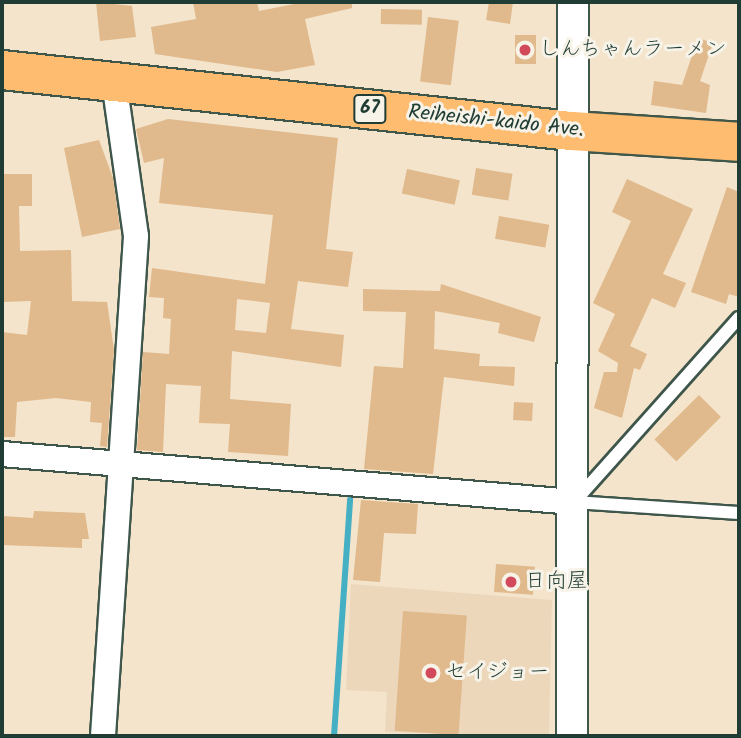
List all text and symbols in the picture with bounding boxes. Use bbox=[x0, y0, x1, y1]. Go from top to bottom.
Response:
place label: しんちゃんラーメン bbox=[539, 37, 728, 63]
marker: しんちゃんラーメン bbox=[517, 42, 533, 58]
road number: 67 bbox=[352, 94, 388, 124]
street label: Reiheishi-kaido Ave. bbox=[407, 100, 585, 144]
place label: 日向屋 bbox=[525, 569, 588, 595]
marker: 日向屋 bbox=[503, 574, 519, 590]
place label: セイジョー bbox=[445, 660, 550, 686]
marker: セイジョー bbox=[423, 665, 439, 681]

